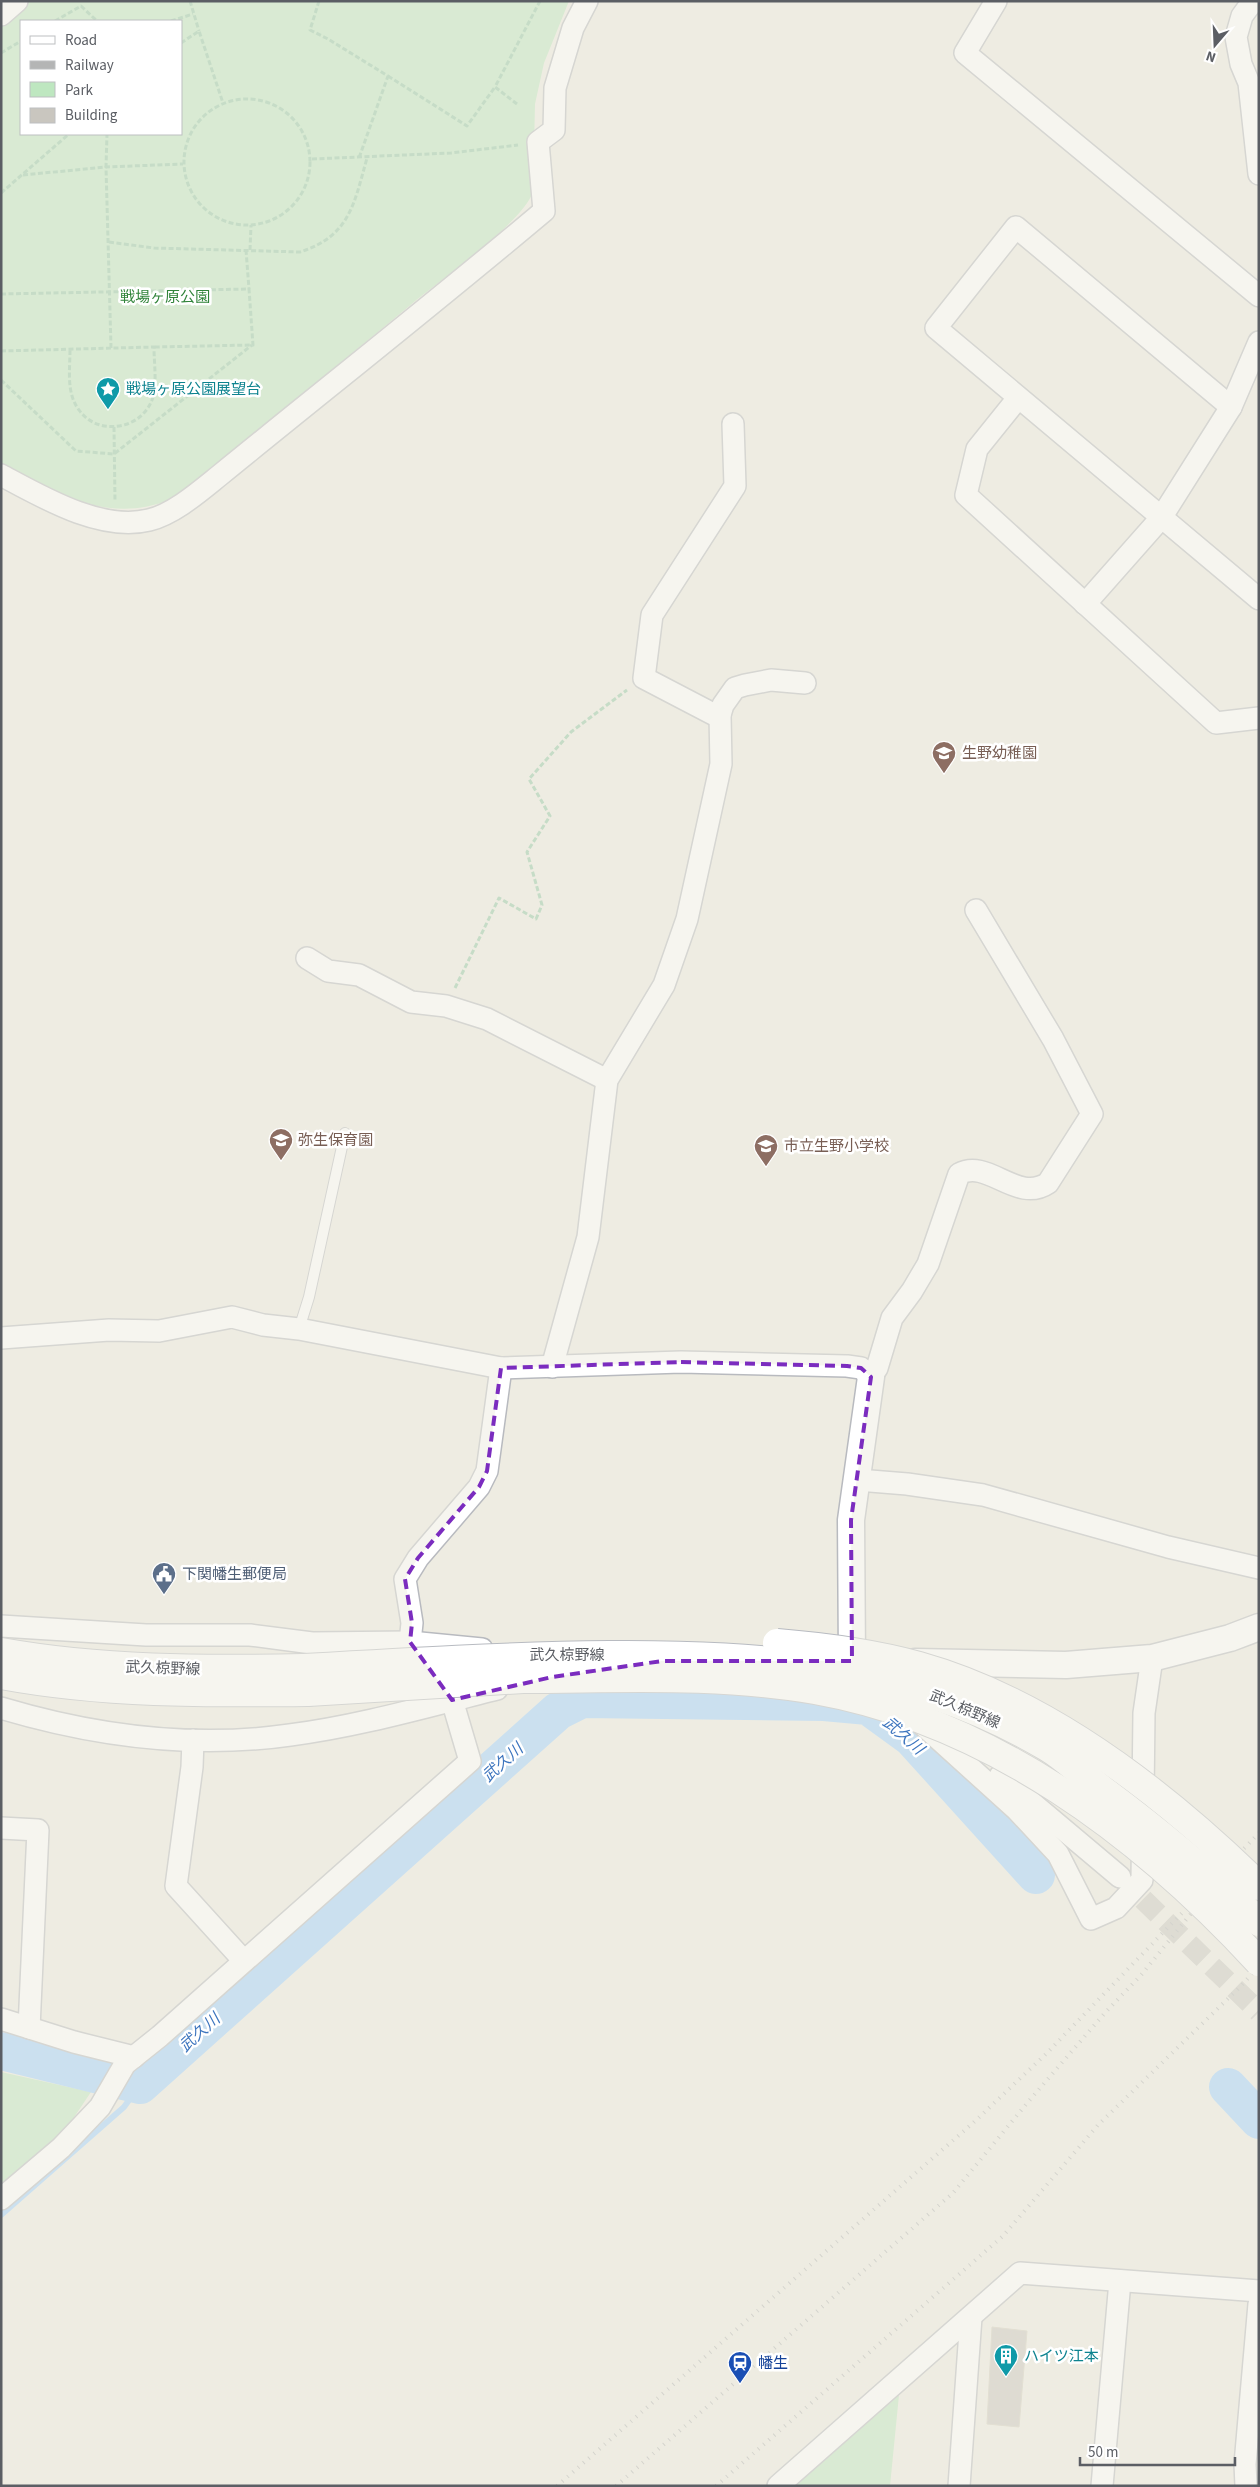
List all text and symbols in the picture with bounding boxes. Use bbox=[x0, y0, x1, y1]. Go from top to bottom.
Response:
legend bbox=[20, 20, 182, 135]
north arrow bbox=[1190, 20, 1240, 70]
text: Road bbox=[65, 30, 97, 51]
text: N bbox=[1203, 45, 1219, 67]
text: Railway bbox=[65, 55, 114, 76]
text: Park bbox=[65, 80, 94, 101]
text: Building bbox=[65, 105, 118, 126]
park label: 戦場ヶ原公園 bbox=[120, 287, 210, 308]
place icon: 戦場ヶ原公園展望台 bbox=[95, 376, 121, 410]
place label: 戦場ヶ原公園展望台 bbox=[126, 379, 261, 400]
school or university icon: 生野幼稚園 bbox=[931, 740, 957, 774]
place label: 生野幼稚園 bbox=[962, 743, 1037, 764]
school or university icon: 弥生保育園 bbox=[268, 1127, 294, 1161]
place label: 弥生保育園 bbox=[298, 1130, 373, 1151]
school or university icon: 市立生野小学校 bbox=[753, 1133, 779, 1167]
place label: 市立生野小学校 bbox=[784, 1136, 889, 1157]
public building icon: 下関幡生郵便局 bbox=[151, 1561, 177, 1595]
place label: 下関幡生郵便局 bbox=[182, 1564, 287, 1585]
street label: 武久椋野線 bbox=[529, 1645, 605, 1666]
street label: 武久椋野線 bbox=[125, 1657, 201, 1680]
street label: 武久椋野線 bbox=[926, 1685, 1003, 1734]
water label: 武久川 bbox=[878, 1712, 930, 1761]
water label: 武久川 bbox=[477, 1737, 529, 1787]
water label: 武久川 bbox=[174, 2007, 226, 2057]
building icon: ハイツ江本 bbox=[993, 2343, 1019, 2377]
place label: ハイツ江本 bbox=[1024, 2346, 1099, 2367]
station icon: 幡生 bbox=[727, 2350, 753, 2384]
place label: 幡生 bbox=[758, 2353, 788, 2374]
scale bar bbox=[1080, 2434, 1235, 2466]
text: 50 m bbox=[1088, 2442, 1118, 2463]

